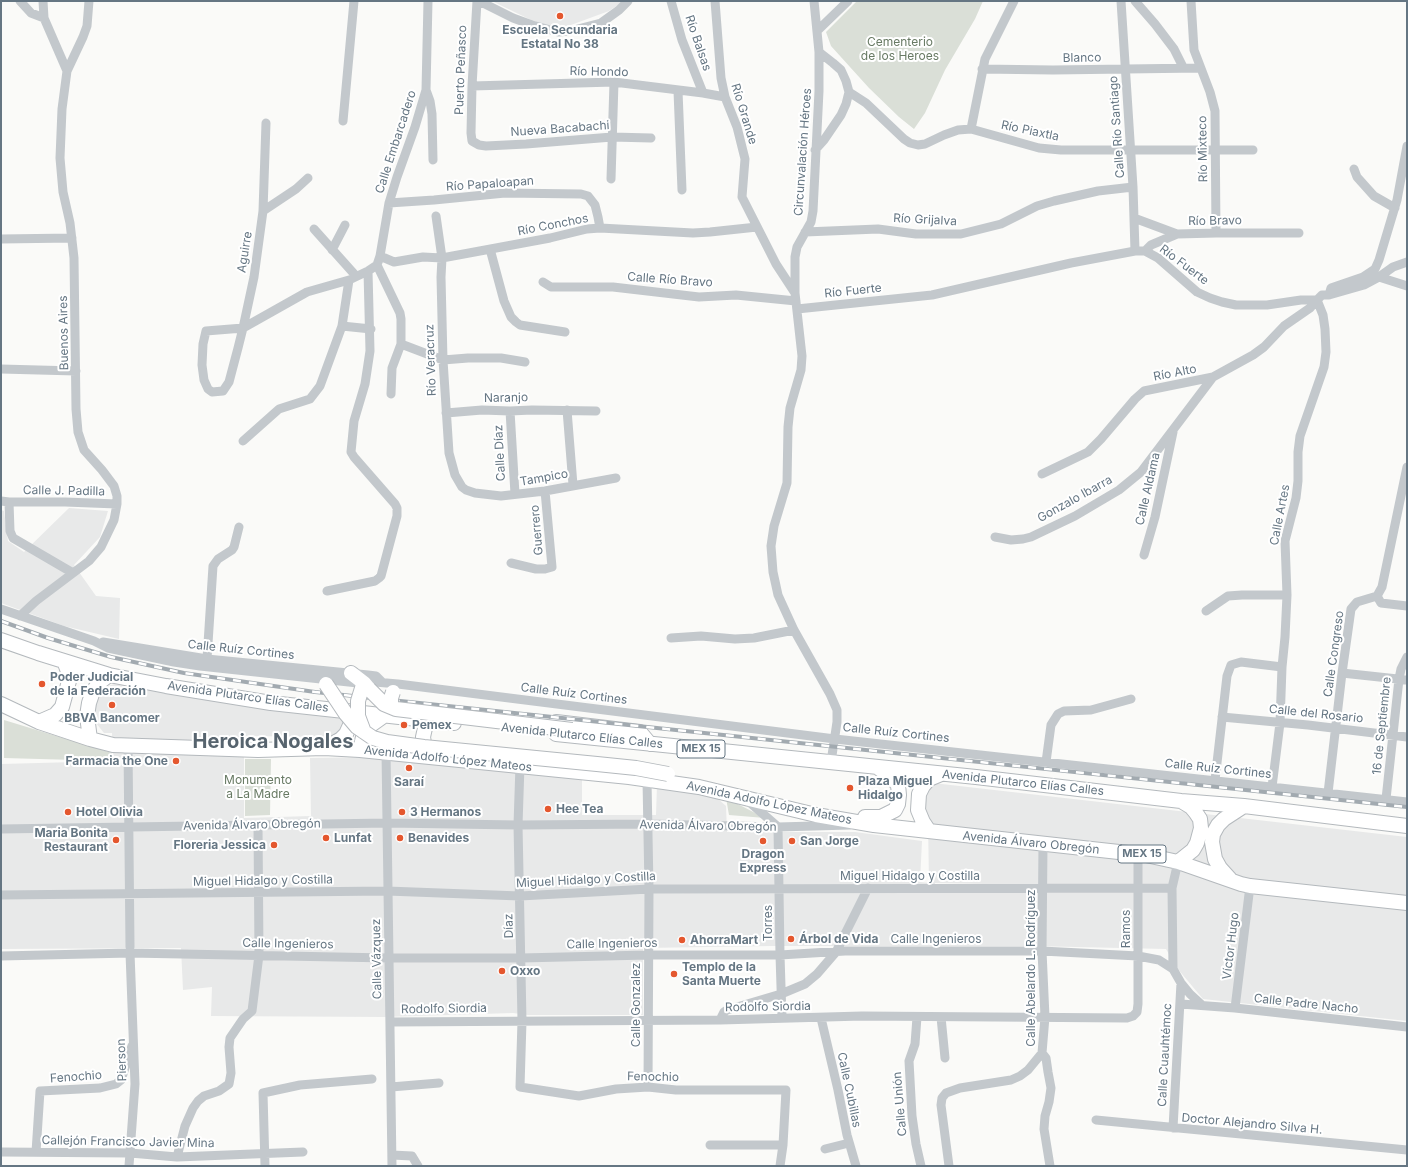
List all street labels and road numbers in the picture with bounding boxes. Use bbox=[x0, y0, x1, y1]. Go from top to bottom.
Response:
street label: Río Balsas bbox=[682, 13, 714, 73]
street label: Puerto Peñasco bbox=[452, 25, 470, 115]
street label: Blanco bbox=[1063, 50, 1101, 66]
street label: Río Hondo bbox=[569, 64, 629, 80]
street label: Calle Río Santiago bbox=[1106, 75, 1128, 179]
street label: Río Grande bbox=[728, 82, 760, 146]
street label: Circunvalación Héroes bbox=[791, 88, 815, 216]
street label: Calle Embarcadero bbox=[373, 89, 419, 195]
street label: Río Mixteco bbox=[1195, 116, 1211, 182]
street label: Nueva Bacabachi bbox=[510, 118, 610, 140]
street label: Río Piaxtla bbox=[1000, 118, 1060, 144]
street label: Río Papaloapan bbox=[446, 174, 534, 194]
street label: Río Conchos bbox=[516, 211, 590, 239]
street label: Río Grijalva bbox=[893, 211, 957, 229]
street label: Río Bravo bbox=[1188, 213, 1242, 229]
street label: Aguirre bbox=[235, 230, 255, 274]
street label: Río Fuerte bbox=[1157, 242, 1211, 288]
street label: Calle Río Bravo bbox=[627, 270, 713, 290]
street label: Río Fuerte bbox=[824, 281, 882, 301]
street label: Buenos Aires bbox=[56, 295, 72, 371]
street label: Río Veracruz bbox=[423, 324, 439, 396]
street label: Río Alto bbox=[1152, 362, 1198, 384]
street label: Naranjo bbox=[484, 390, 528, 406]
street label: Calle Díaz bbox=[491, 424, 509, 482]
street label: Calle Aldama bbox=[1133, 451, 1163, 527]
street label: Tampico bbox=[519, 467, 569, 489]
street label: Gonzalo Ibarra bbox=[1035, 472, 1115, 526]
street label: Calle J. Padilla bbox=[23, 483, 105, 499]
street label: Calle Artes bbox=[1267, 483, 1293, 547]
street label: Guerrero bbox=[528, 504, 546, 556]
street label: Calle Congreso bbox=[1321, 610, 1347, 698]
street label: Calle Ruíz Cortines bbox=[187, 637, 295, 663]
street label: 16 de Septiembre bbox=[1370, 676, 1394, 776]
street label: Avenida Plutarco Elías Calles bbox=[166, 679, 330, 715]
street label: Calle Ruíz Cortines bbox=[520, 680, 628, 708]
street label: Calle del Rosario bbox=[1268, 702, 1364, 726]
street label: Avenida Plutarco Elías Calles bbox=[500, 720, 664, 752]
street label: Calle Ruíz Cortines bbox=[842, 720, 950, 746]
road number: MEX 15 bbox=[677, 740, 725, 758]
street label: Avenida Adolfo López Mateos bbox=[363, 743, 533, 775]
street label: Calle Ruíz Cortines bbox=[1164, 756, 1272, 782]
street label: Avenida Plutarco Elías Calles bbox=[941, 767, 1105, 799]
street label: Avenida Adolfo López Mateos bbox=[685, 778, 853, 828]
street label: Avenida Álvaro Obregón bbox=[183, 817, 321, 833]
street label: Avenida Álvaro Obregón bbox=[639, 818, 777, 834]
street label: Avenida Álvaro Obregón bbox=[962, 829, 1100, 857]
road number: MEX 15 bbox=[1118, 845, 1166, 863]
street label: Miguel Hidalgo y Costilla bbox=[516, 869, 656, 891]
street label: Miguel Hidalgo y Costilla bbox=[840, 869, 980, 883]
street label: Miguel Hidalgo y Costilla bbox=[193, 873, 333, 889]
street label: Calle Abelardo L. Rodríguez bbox=[1024, 889, 1038, 1047]
street label: Torres bbox=[761, 905, 775, 941]
street label: Ramos bbox=[1119, 910, 1133, 948]
street label: Víctor Hugo bbox=[1220, 912, 1242, 980]
street label: Díaz bbox=[501, 913, 517, 939]
street label: Calle Vázquez bbox=[369, 919, 385, 999]
street label: Calle Ingenieros bbox=[890, 932, 982, 946]
street label: Calle Ingenieros bbox=[242, 936, 334, 952]
street label: Calle Ingenieros bbox=[566, 936, 658, 952]
street label: Calle Gonzalez bbox=[629, 963, 643, 1047]
street label: Calle Padre Nacho bbox=[1253, 991, 1359, 1017]
street label: Rodolfo Siordia bbox=[725, 999, 811, 1015]
street label: Rodolfo Siordia bbox=[401, 1001, 487, 1017]
street label: Calle Cuauhtémoc bbox=[1155, 1003, 1175, 1107]
street label: Pierson bbox=[114, 1038, 130, 1082]
street label: Calle Cubillas bbox=[834, 1051, 864, 1129]
street label: Fenochio bbox=[50, 1068, 102, 1086]
street label: Fenochio bbox=[627, 1069, 679, 1085]
street label: Calle Unión bbox=[890, 1071, 910, 1137]
street label: Doctor Alejandro Silva H. bbox=[1181, 1111, 1323, 1137]
street label: Callejón Francisco Javier Mina bbox=[41, 1133, 215, 1151]

